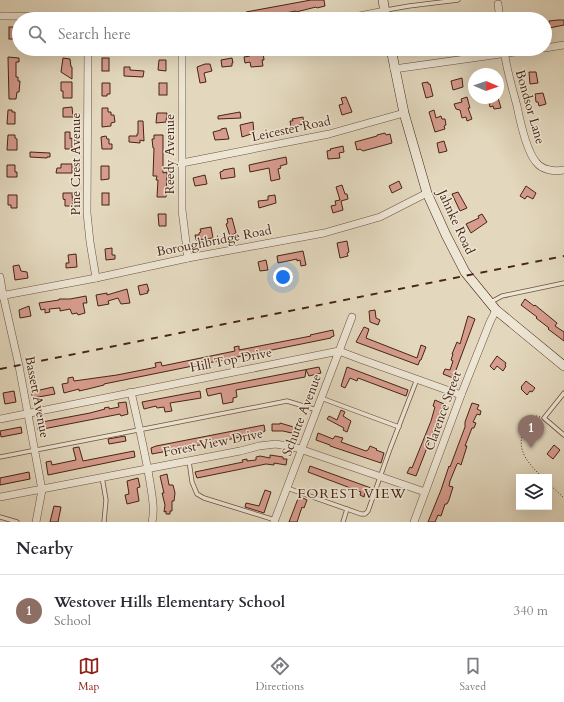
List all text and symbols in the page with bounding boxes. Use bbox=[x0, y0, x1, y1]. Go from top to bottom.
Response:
search box bbox=[12, 12, 552, 56]
icon: search bbox=[26, 23, 48, 45]
text: Search here bbox=[58, 24, 131, 44]
north arrow bbox=[468, 68, 504, 104]
street label: Bondsor Lane bbox=[511, 68, 549, 146]
street label: Leicester Road bbox=[250, 112, 332, 146]
street label: Pine Crest Avenue bbox=[67, 113, 85, 215]
street label: Reedy Avenue bbox=[161, 114, 179, 194]
street label: Jahnke Road bbox=[432, 185, 479, 257]
street label: Boroughbridge Road bbox=[155, 221, 273, 261]
your location bbox=[273, 267, 293, 287]
street label: Hill Top Drive bbox=[189, 343, 274, 377]
street label: Bassett Avenue bbox=[20, 355, 54, 440]
street label: Clarence Street bbox=[420, 369, 466, 453]
street label: Schutte Avenue bbox=[278, 371, 326, 459]
pin: 1 bbox=[518, 415, 544, 448]
street label: Forest View Drive bbox=[161, 424, 265, 462]
map controls bbox=[516, 474, 552, 510]
button: layers bbox=[516, 474, 552, 510]
district label: FOREST VIEW bbox=[297, 484, 407, 503]
text: Nearby bbox=[16, 537, 73, 560]
text: Westover Hills Elementary School bbox=[54, 592, 285, 612]
text: 1 bbox=[26, 602, 32, 620]
text: 340 m bbox=[514, 602, 548, 620]
text: School bbox=[54, 612, 91, 630]
tab: Map bbox=[78, 655, 100, 694]
tab: Directions bbox=[255, 655, 304, 694]
tab: Saved bbox=[460, 655, 486, 694]

